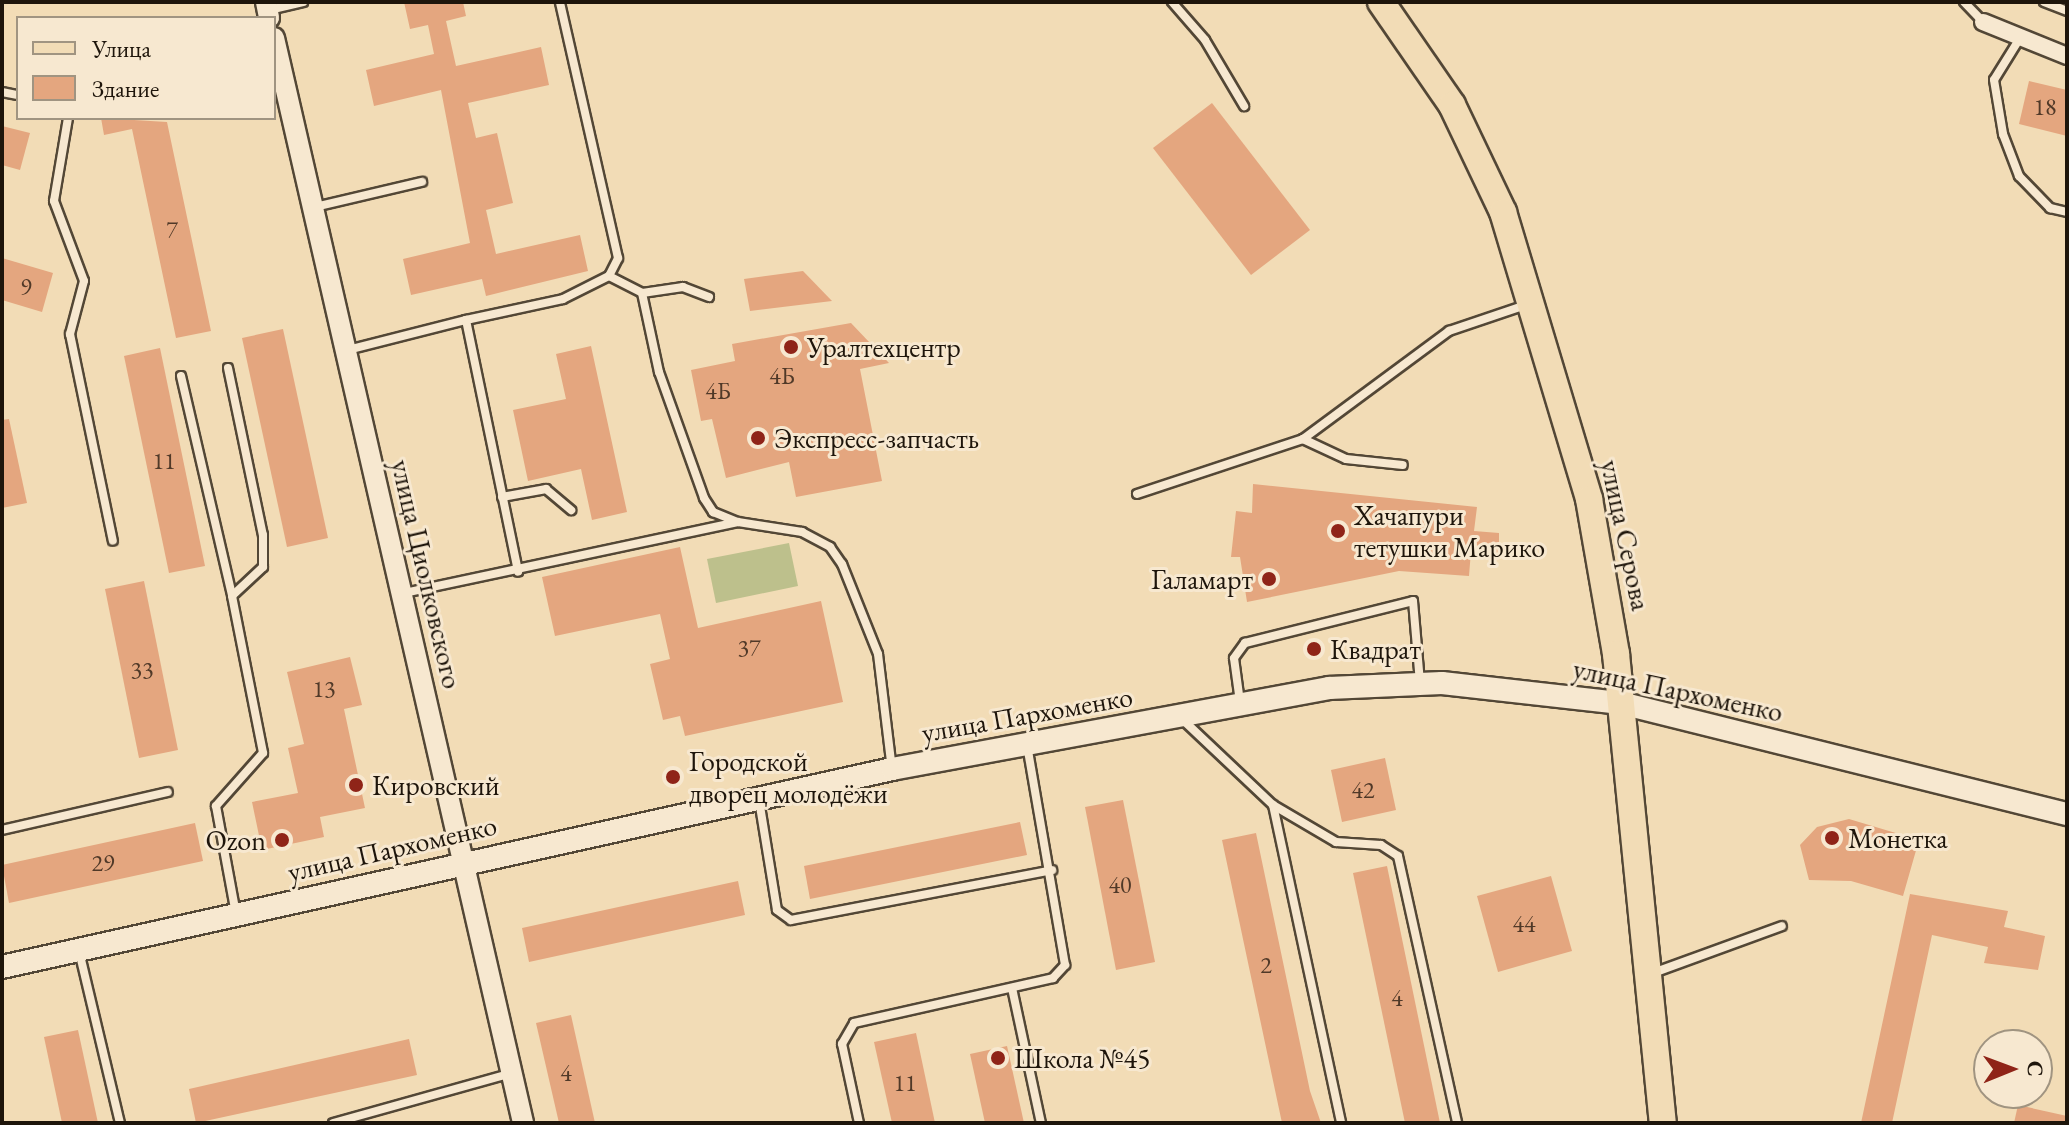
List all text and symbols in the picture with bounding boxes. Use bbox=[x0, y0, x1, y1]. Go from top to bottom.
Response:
legend bbox=[16, 16, 276, 120]
text: Улица bbox=[92, 33, 151, 64]
text: Здание bbox=[92, 73, 159, 104]
house number: 18 bbox=[2033, 93, 2057, 121]
house number: 7 bbox=[166, 216, 178, 244]
house number: 9 bbox=[20, 273, 32, 301]
place label: Уралтехцентр bbox=[807, 330, 961, 364]
marker: Уралтехцентр bbox=[782, 338, 800, 356]
house number: 4Б bbox=[769, 362, 795, 390]
house number: 4Б bbox=[705, 377, 731, 405]
place label: Экспресс-запчасть bbox=[774, 421, 979, 455]
marker: Экспресс-запчасть bbox=[749, 429, 767, 447]
house number: 11 bbox=[152, 447, 176, 475]
street label: улица Циолковского bbox=[384, 456, 470, 692]
street label: улица Серова bbox=[1594, 457, 1658, 613]
place label: Хачапури тетушки Марико bbox=[1354, 498, 1545, 564]
marker: Хачапури тетушки Марико bbox=[1329, 522, 1347, 540]
place label: Галамарт bbox=[1151, 562, 1253, 596]
marker: Галамарт bbox=[1260, 570, 1278, 588]
place label: Квадрат bbox=[1330, 632, 1421, 666]
house number: 37 bbox=[737, 634, 761, 662]
marker: Квадрат bbox=[1305, 640, 1323, 658]
street label: улица Пархоменко bbox=[1570, 651, 1786, 729]
house number: 33 bbox=[130, 656, 154, 684]
house number: 13 bbox=[312, 675, 336, 703]
street label: улица Пархоменко bbox=[919, 679, 1135, 749]
place label: Городской дворец молодёжи bbox=[689, 744, 888, 810]
place label: Кировский bbox=[372, 768, 499, 802]
marker: Городской дворец молодёжи bbox=[664, 768, 682, 786]
marker: Кировский bbox=[347, 776, 365, 794]
house number: 42 bbox=[1351, 776, 1375, 804]
street label: улица Пархоменко bbox=[284, 808, 500, 888]
place label: Монетка bbox=[1848, 821, 1948, 855]
place label: Ozon bbox=[205, 823, 266, 857]
marker: Монетка bbox=[1823, 829, 1841, 847]
marker: Ozon bbox=[273, 831, 291, 849]
house number: 29 bbox=[91, 849, 115, 877]
house number: 40 bbox=[1108, 871, 1132, 899]
house number: 44 bbox=[1512, 910, 1536, 938]
house number: 2 bbox=[1260, 951, 1272, 979]
house number: 4 bbox=[1391, 984, 1403, 1012]
north arrow bbox=[1973, 1029, 2053, 1109]
place label: Школа №45 bbox=[1014, 1041, 1150, 1075]
marker: Школа №45 bbox=[989, 1049, 1007, 1067]
house number: 4 bbox=[560, 1059, 572, 1087]
text: С bbox=[2021, 1061, 2050, 1077]
house number: 11 bbox=[893, 1069, 917, 1097]

